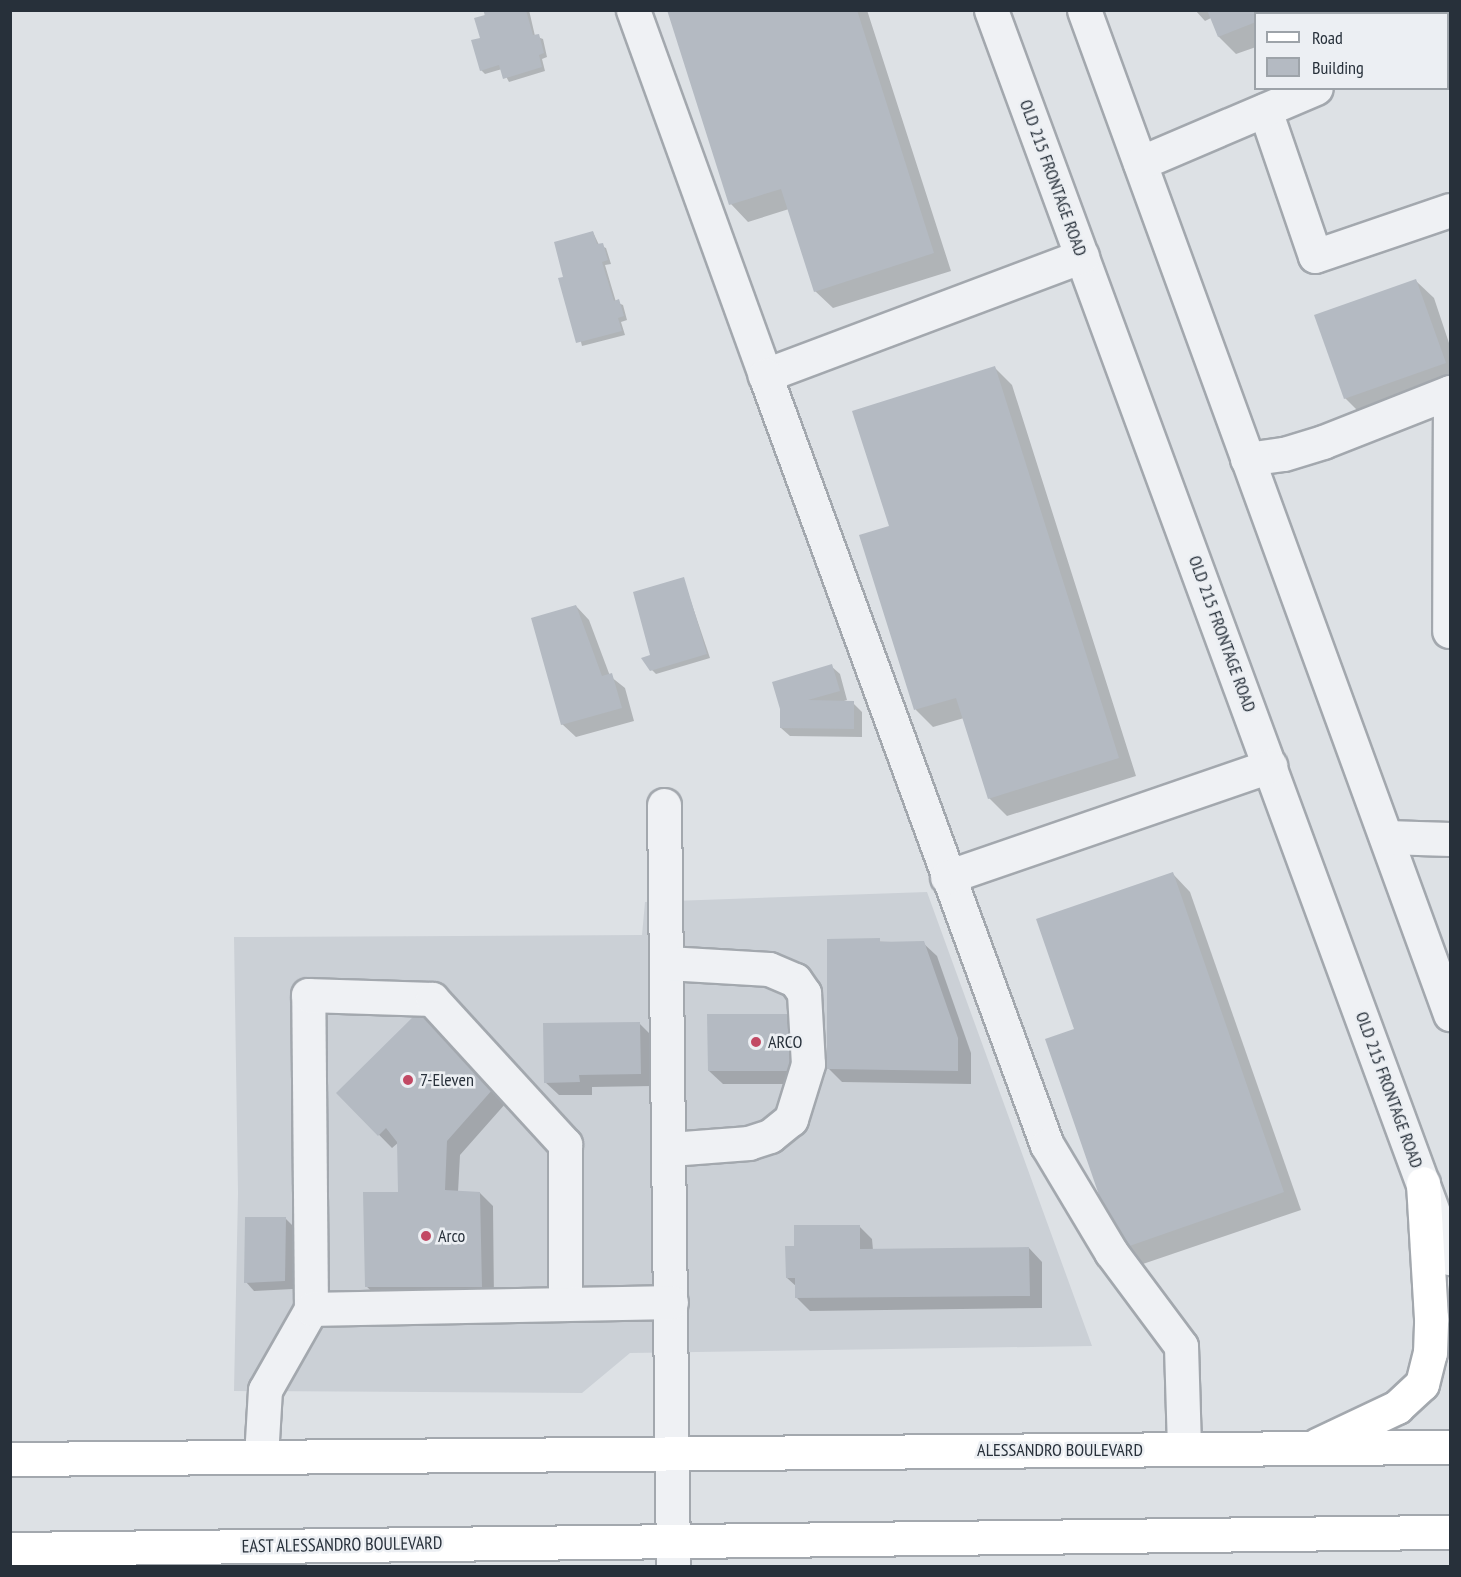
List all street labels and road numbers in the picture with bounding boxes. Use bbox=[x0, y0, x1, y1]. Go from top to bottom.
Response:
street label: OLD 215 FRONTAGE ROAD bbox=[1015, 97, 1091, 259]
street label: OLD 215 FRONTAGE ROAD bbox=[1184, 553, 1260, 715]
street label: OLD 215 FRONTAGE ROAD bbox=[1351, 1009, 1427, 1171]
street label: ALESSANDRO BOULEVARD bbox=[977, 1439, 1143, 1461]
street label: EAST ALESSANDRO BOULEVARD bbox=[241, 1532, 443, 1558]

